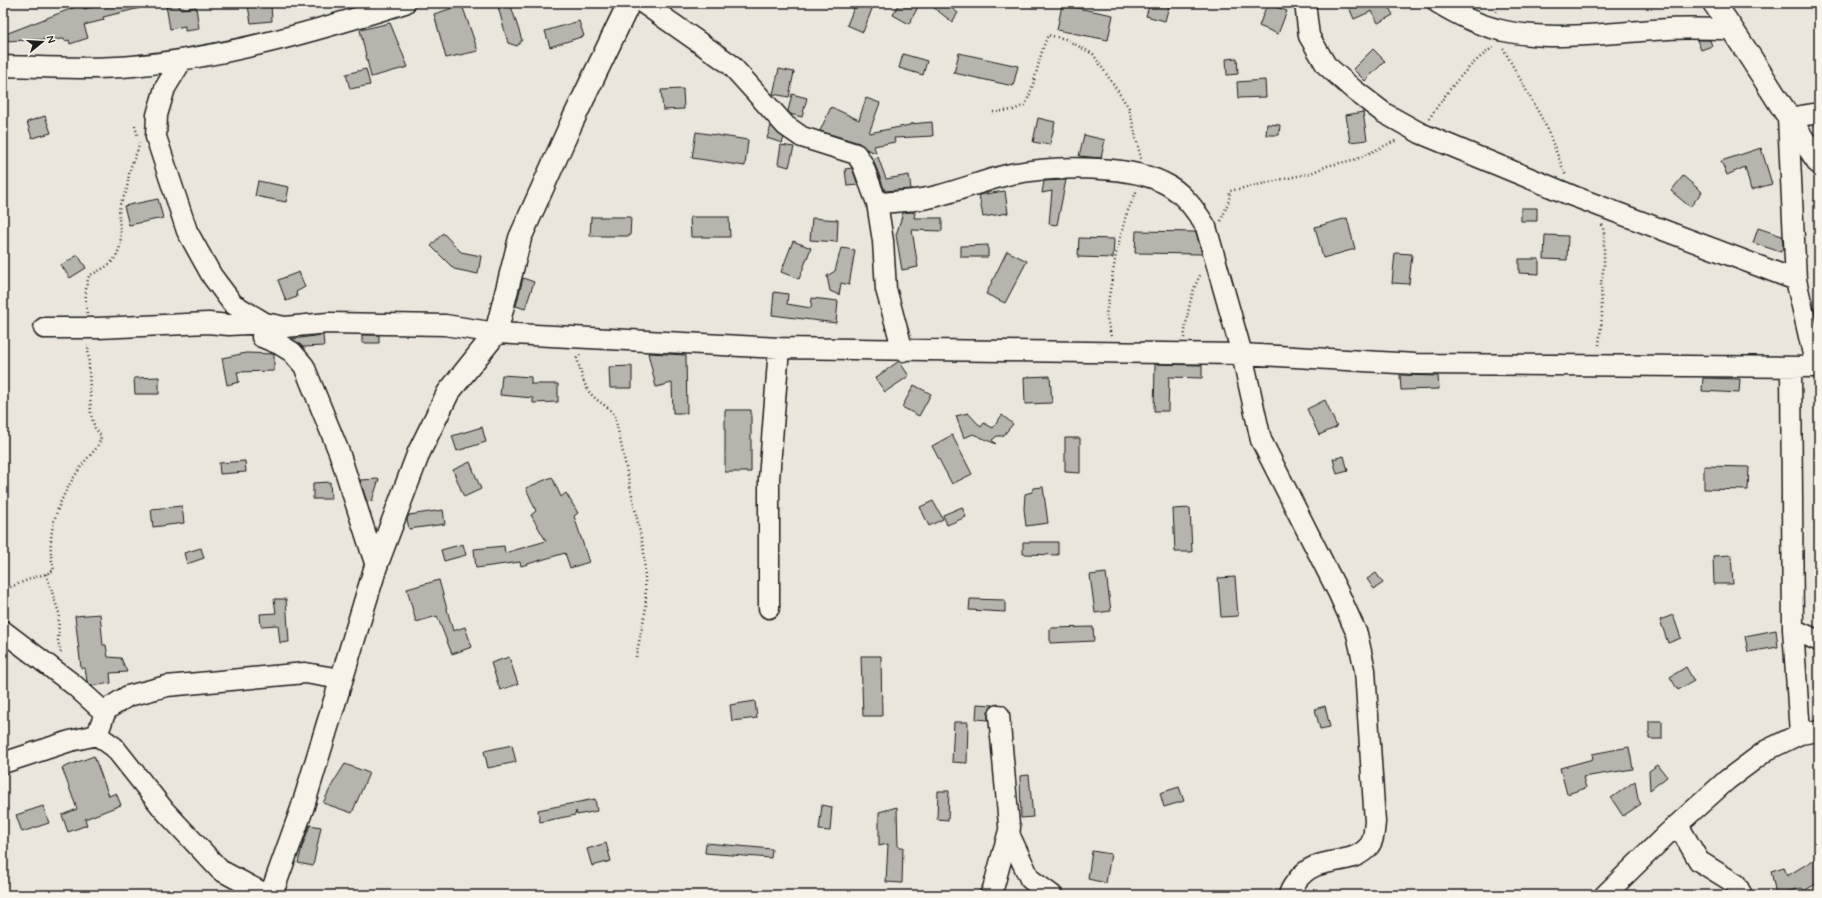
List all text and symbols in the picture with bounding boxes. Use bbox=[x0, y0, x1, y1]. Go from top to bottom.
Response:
north arrow bbox=[22, 22, 62, 62]
text: N bbox=[43, 34, 58, 45]

